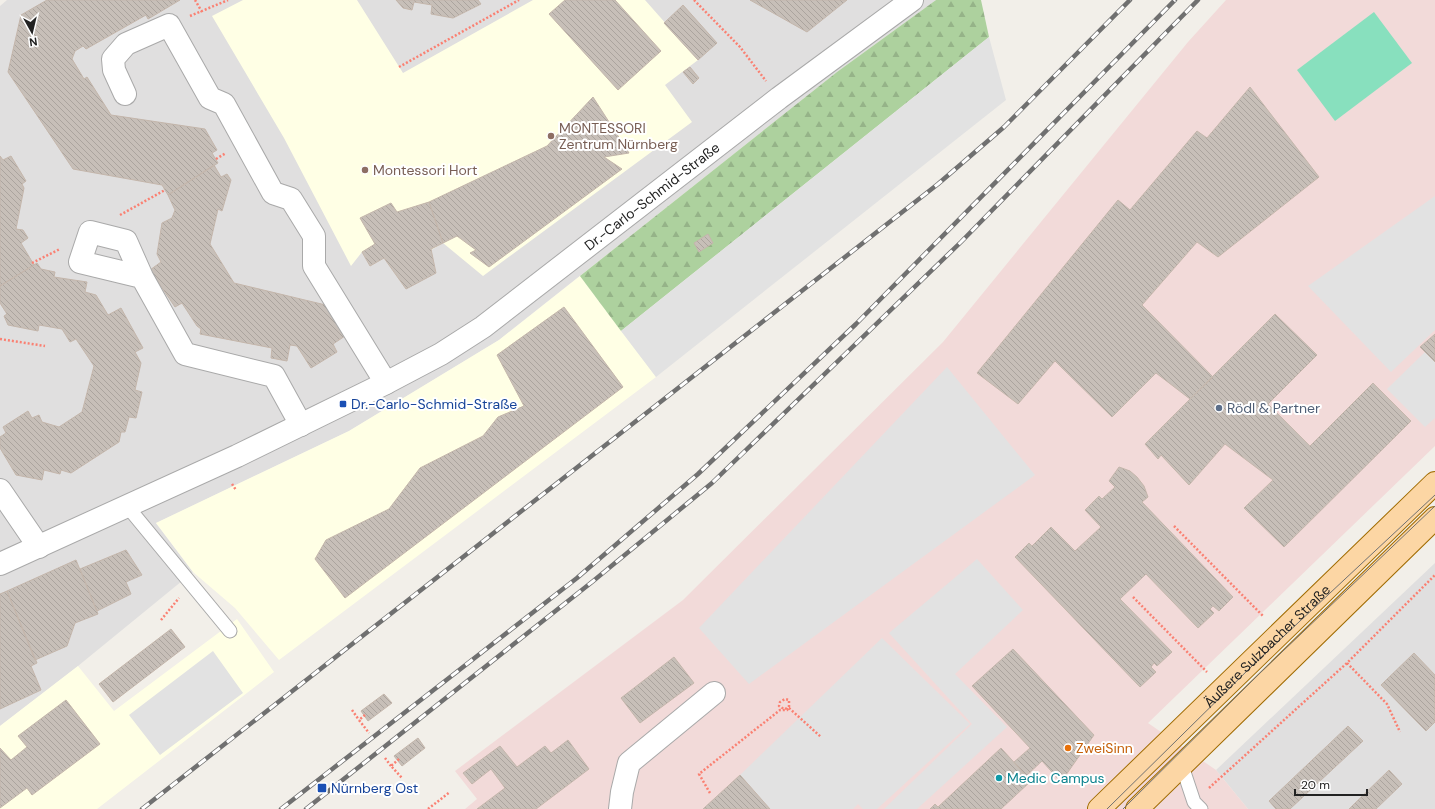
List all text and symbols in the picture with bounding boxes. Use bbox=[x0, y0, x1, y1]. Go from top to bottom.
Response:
north arrow bbox=[12, 12, 52, 52]
text: N bbox=[28, 34, 38, 49]
place label: MONTESSORI Zentrum Nürnberg bbox=[559, 119, 678, 153]
marker: MONTESSORI Zentrum Nürnberg bbox=[546, 131, 556, 141]
street label: Dr.-Carlo-Schmid-Straße bbox=[581, 138, 723, 254]
place label: Montessori Hort bbox=[373, 161, 477, 179]
marker: Montessori Hort bbox=[360, 165, 370, 175]
place label: Dr.-Carlo-Schmid-Straße bbox=[351, 395, 517, 413]
marker: Dr.-Carlo-Schmid-Straße bbox=[338, 399, 348, 409]
place label: Rödl & Partner bbox=[1227, 399, 1320, 417]
marker: Rödl & Partner bbox=[1214, 403, 1224, 413]
street label: Äußere Sulzbacher Straße bbox=[1200, 581, 1334, 711]
place label: ZweiSinn bbox=[1076, 739, 1133, 757]
marker: ZweiSinn bbox=[1063, 743, 1073, 753]
place label: Medic Campus bbox=[1007, 769, 1105, 787]
scale bar bbox=[1295, 771, 1367, 797]
marker: Medic Campus bbox=[994, 773, 1004, 783]
text: 20 m bbox=[1301, 777, 1330, 793]
place label: Nürnberg Ost bbox=[331, 779, 418, 797]
marker: Nürnberg Ost bbox=[316, 782, 328, 794]

